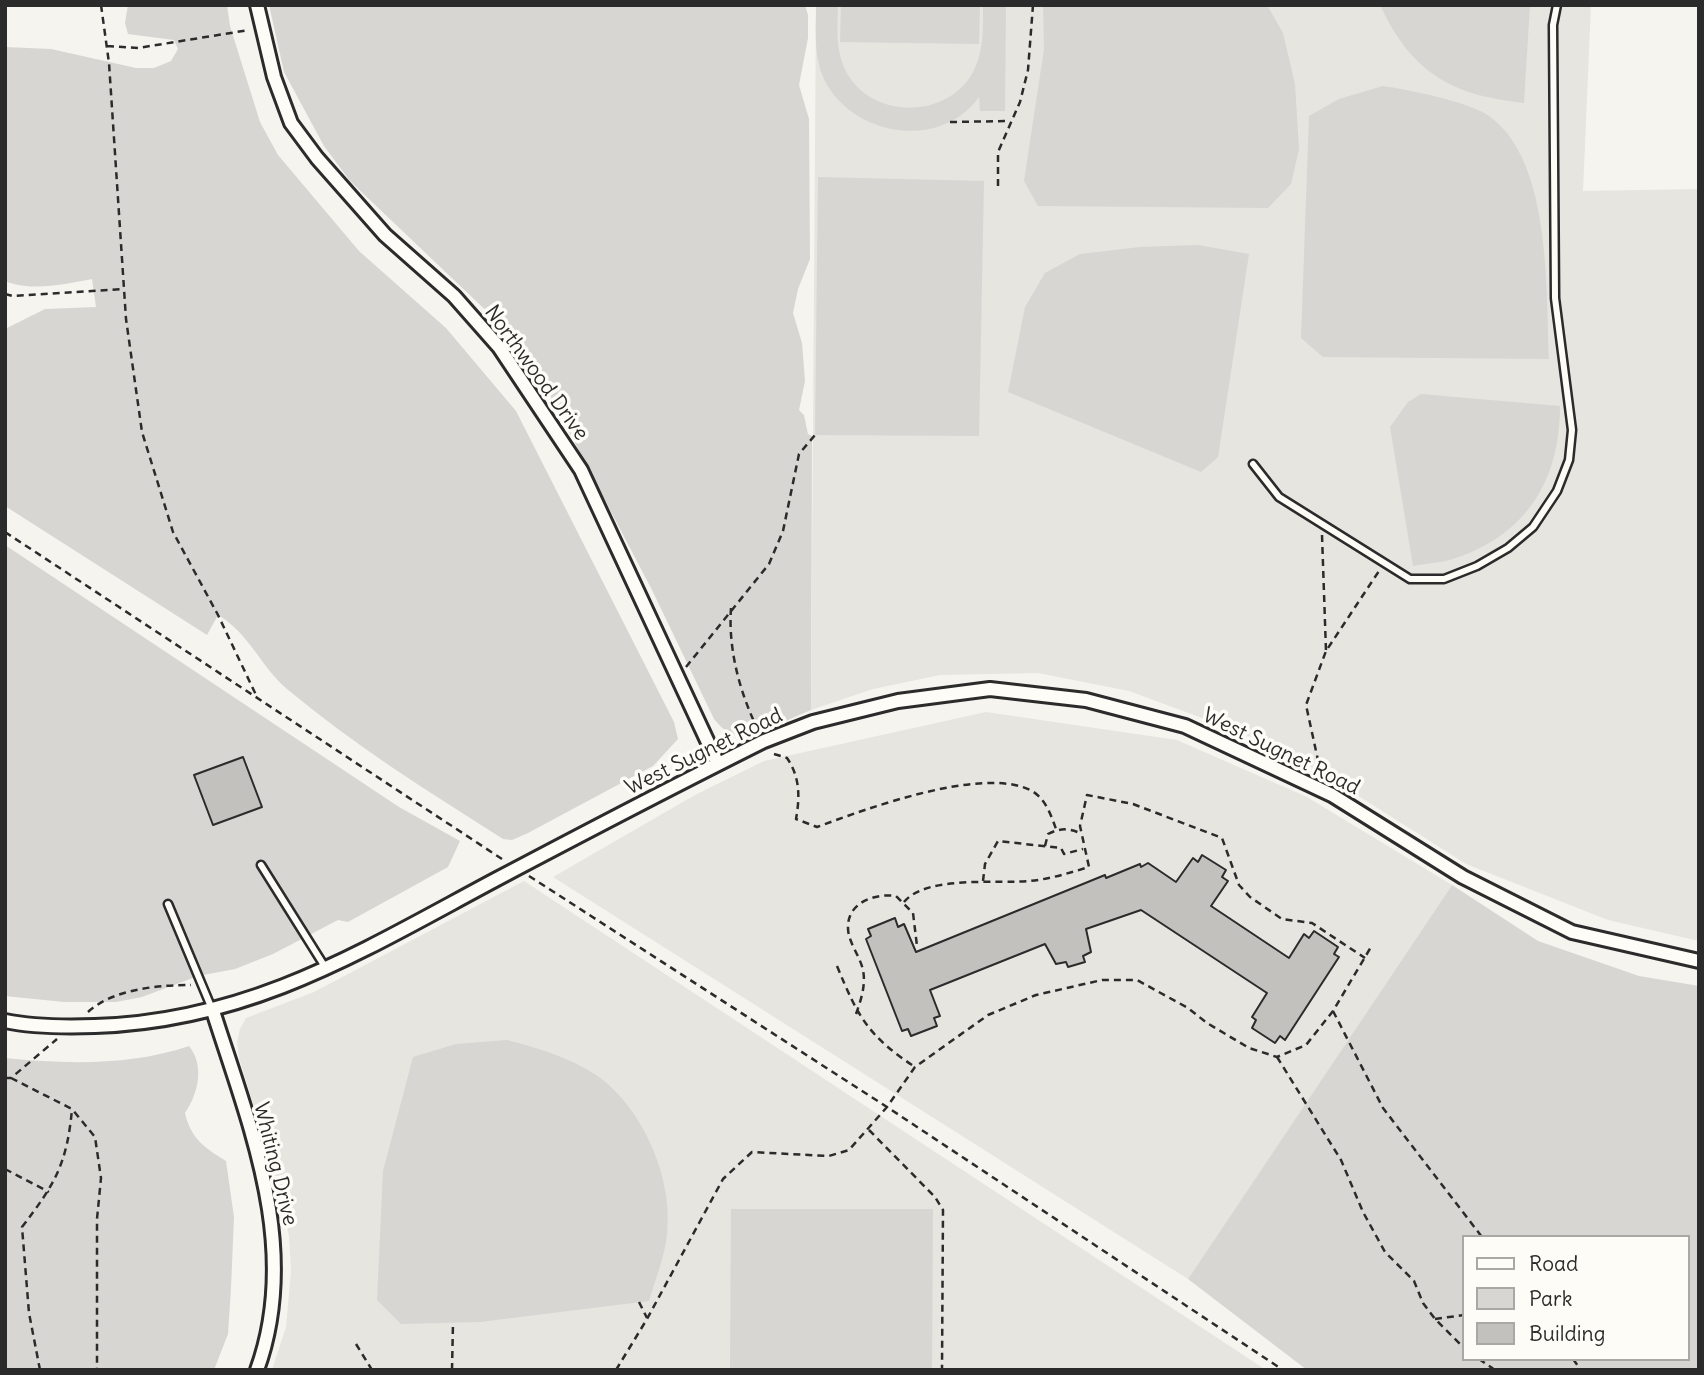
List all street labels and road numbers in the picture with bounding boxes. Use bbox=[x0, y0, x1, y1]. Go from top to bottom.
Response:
street label: Northwood Drive bbox=[479, 301, 593, 445]
street label: West Sugnet Road bbox=[621, 703, 787, 801]
street label: West Sugnet Road bbox=[1198, 703, 1364, 801]
street label: Whiting Drive bbox=[248, 1100, 302, 1228]

